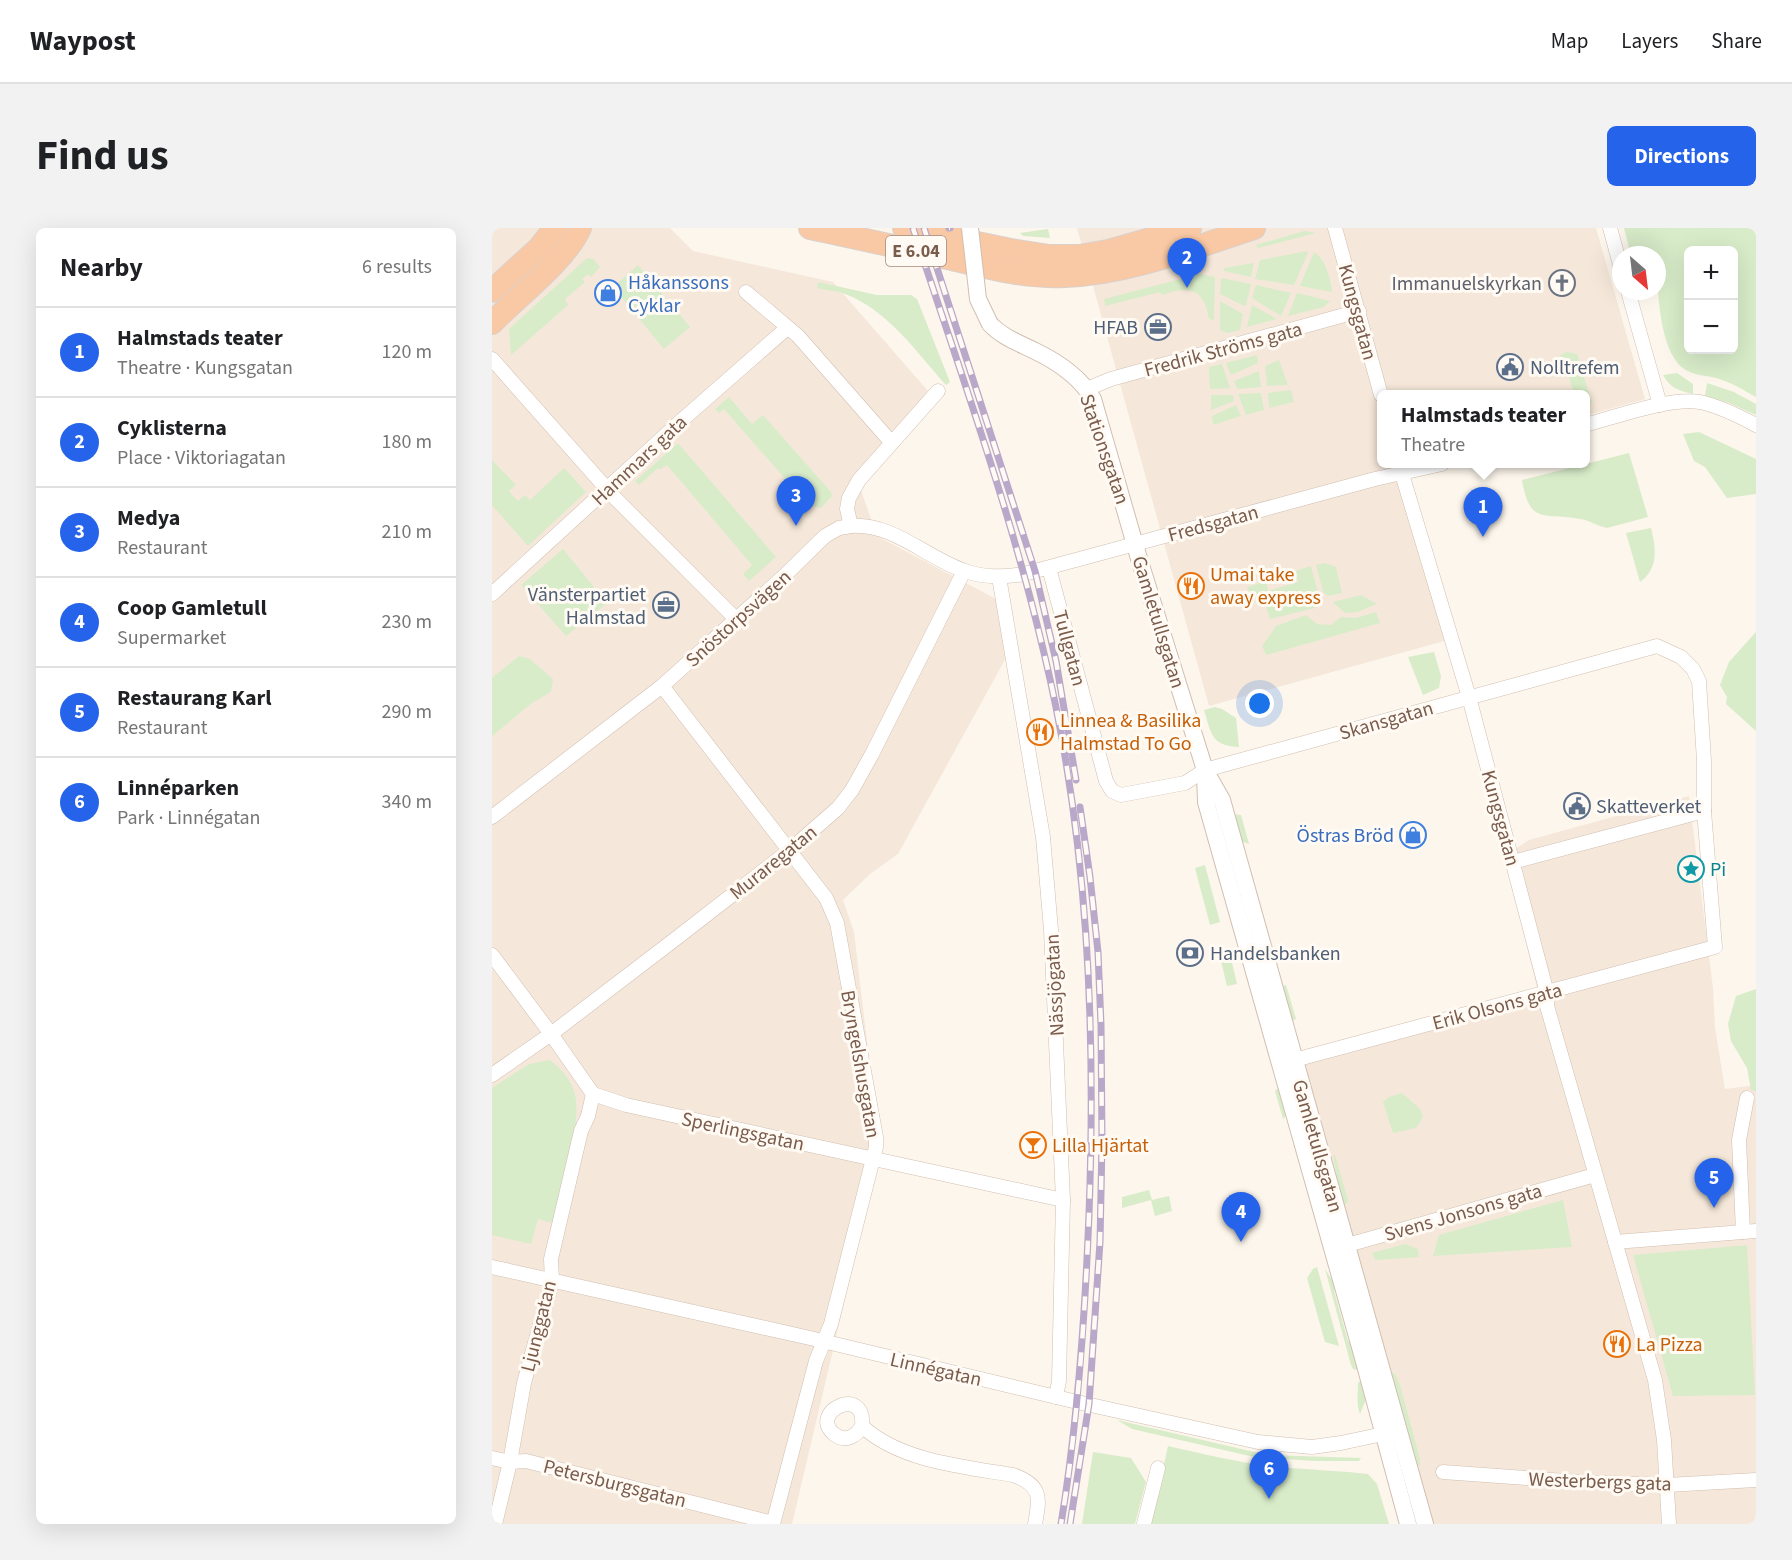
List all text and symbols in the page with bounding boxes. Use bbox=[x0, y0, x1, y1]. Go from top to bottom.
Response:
text: Waypost bbox=[30, 21, 136, 61]
text: Map bbox=[1551, 26, 1588, 56]
text: Layers bbox=[1621, 26, 1678, 56]
text: Share bbox=[1711, 26, 1762, 56]
text: Find us bbox=[36, 126, 169, 186]
button: Directions bbox=[1607, 126, 1756, 186]
road number: E 6.04 bbox=[886, 236, 946, 266]
pin: 2 bbox=[1168, 238, 1206, 288]
north arrow bbox=[1612, 246, 1666, 300]
map controls bbox=[1684, 246, 1738, 354]
button: + bbox=[1684, 246, 1738, 300]
text: Nearby bbox=[60, 249, 143, 286]
text: 6 results bbox=[362, 253, 432, 281]
street label: Kungsgatan bbox=[1331, 261, 1383, 363]
church icon: Immanuelskyrkan bbox=[1547, 268, 1577, 298]
place label: Håkanssons Cyklar bbox=[628, 269, 729, 320]
place label: Immanuelskyrkan bbox=[1391, 270, 1542, 298]
shop icon: Håkanssons Cyklar bbox=[593, 278, 623, 308]
button: − bbox=[1684, 300, 1738, 354]
office icon: HFAB bbox=[1143, 312, 1173, 342]
place label: HFAB bbox=[1093, 314, 1138, 342]
street label: Fredrik Ströms gata bbox=[1141, 315, 1305, 385]
text: Halmstads teater bbox=[117, 322, 283, 354]
text: 1 bbox=[74, 338, 85, 366]
text: 120 m bbox=[382, 338, 432, 366]
public building icon: Nolltrefem bbox=[1495, 352, 1525, 382]
text: Theatre · Kungsgatan bbox=[117, 354, 293, 382]
place label: Nolltrefem bbox=[1530, 354, 1620, 382]
street label: Stationsgatan bbox=[1072, 390, 1136, 508]
popup bbox=[1377, 390, 1590, 468]
text: Halmstads teater bbox=[1401, 399, 1566, 431]
street label: Hammars gata bbox=[586, 409, 694, 512]
text: Cyklisterna bbox=[117, 412, 227, 444]
text: 2 bbox=[74, 428, 85, 456]
text: 180 m bbox=[382, 428, 432, 456]
text: Theatre bbox=[1401, 431, 1465, 459]
text: Place · Viktoriagatan bbox=[117, 444, 286, 472]
pin: 3 bbox=[776, 476, 816, 526]
pin: 1 bbox=[1464, 488, 1502, 537]
street label: Fredsgatan bbox=[1165, 498, 1262, 549]
text: Medya bbox=[117, 502, 180, 534]
text: 3 bbox=[74, 518, 85, 546]
text: 210 m bbox=[382, 518, 432, 546]
text: Restaurant bbox=[117, 534, 208, 562]
street label: Gamletullsgatan bbox=[1125, 553, 1191, 692]
place label: Umai take away express bbox=[1210, 561, 1321, 612]
street label: Snöstorpsvägen bbox=[680, 564, 798, 674]
restaurant icon: Umai take away express bbox=[1176, 571, 1206, 601]
place label: Vänsterpartiet Halmstad bbox=[528, 581, 646, 632]
office icon: Vänsterpartiet Halmstad bbox=[651, 590, 681, 620]
text: Coop Gamletull bbox=[117, 592, 267, 624]
street label: Tullgatan bbox=[1045, 607, 1093, 689]
text: 4 bbox=[74, 608, 85, 636]
text: 230 m bbox=[382, 608, 432, 636]
text: Supermarket bbox=[117, 624, 226, 652]
text: Restaurang Karl bbox=[117, 682, 272, 714]
your location bbox=[1245, 689, 1274, 718]
street label: Skansgatan bbox=[1336, 694, 1437, 748]
text: 5 bbox=[74, 698, 85, 726]
text: 290 m bbox=[382, 698, 432, 726]
place label: Linnea & Basilika Halmstad To Go bbox=[1060, 707, 1201, 758]
text: Restaurant bbox=[117, 714, 208, 742]
restaurant icon: Linnea & Basilika Halmstad To Go bbox=[1025, 717, 1055, 747]
street label: Kungsgatan bbox=[1474, 767, 1526, 869]
text: Linnéparken bbox=[117, 772, 239, 804]
text: 6 bbox=[74, 788, 85, 816]
text: 340 m bbox=[382, 788, 432, 816]
public building icon: Skatteverket bbox=[1562, 791, 1592, 821]
place label: Skatteverket bbox=[1596, 793, 1701, 821]
text: Park · Linnégatan bbox=[117, 804, 261, 832]
street label: Muraregatan bbox=[724, 819, 823, 907]
shop icon: Östras Bröd bbox=[1398, 820, 1428, 850]
place label: Östras Bröd bbox=[1297, 822, 1394, 850]
place icon: Pi bbox=[1676, 854, 1706, 884]
place label: Pi bbox=[1710, 856, 1726, 884]
street label: Nässjögatan bbox=[1038, 933, 1072, 1037]
bank icon: Handelsbanken bbox=[1175, 938, 1205, 968]
place label: Handelsbanken bbox=[1210, 940, 1341, 968]
street label: Erik Olsons gata bbox=[1429, 976, 1565, 1038]
street label: Bryngelshusgatan bbox=[833, 988, 887, 1140]
street label: Gamletullsgatan bbox=[1285, 1077, 1349, 1216]
street label: Sperlingsgatan bbox=[679, 1105, 807, 1159]
bar icon: Lilla Hjärtat bbox=[1018, 1130, 1048, 1160]
place label: Lilla Hjärtat bbox=[1052, 1132, 1149, 1160]
pin: 5 bbox=[1694, 1158, 1734, 1208]
street label: Svens Jonsons gata bbox=[1381, 1177, 1546, 1249]
pin: 4 bbox=[1222, 1192, 1260, 1242]
street label: Ljunggatan bbox=[514, 1278, 564, 1375]
restaurant icon: La Pizza bbox=[1602, 1329, 1632, 1359]
place label: La Pizza bbox=[1636, 1331, 1703, 1359]
street label: Linnégatan bbox=[887, 1346, 984, 1394]
pin: 6 bbox=[1250, 1450, 1288, 1499]
street label: Petersburgsgatan bbox=[540, 1453, 689, 1515]
street label: Westerbergs gata bbox=[1528, 1466, 1672, 1498]

